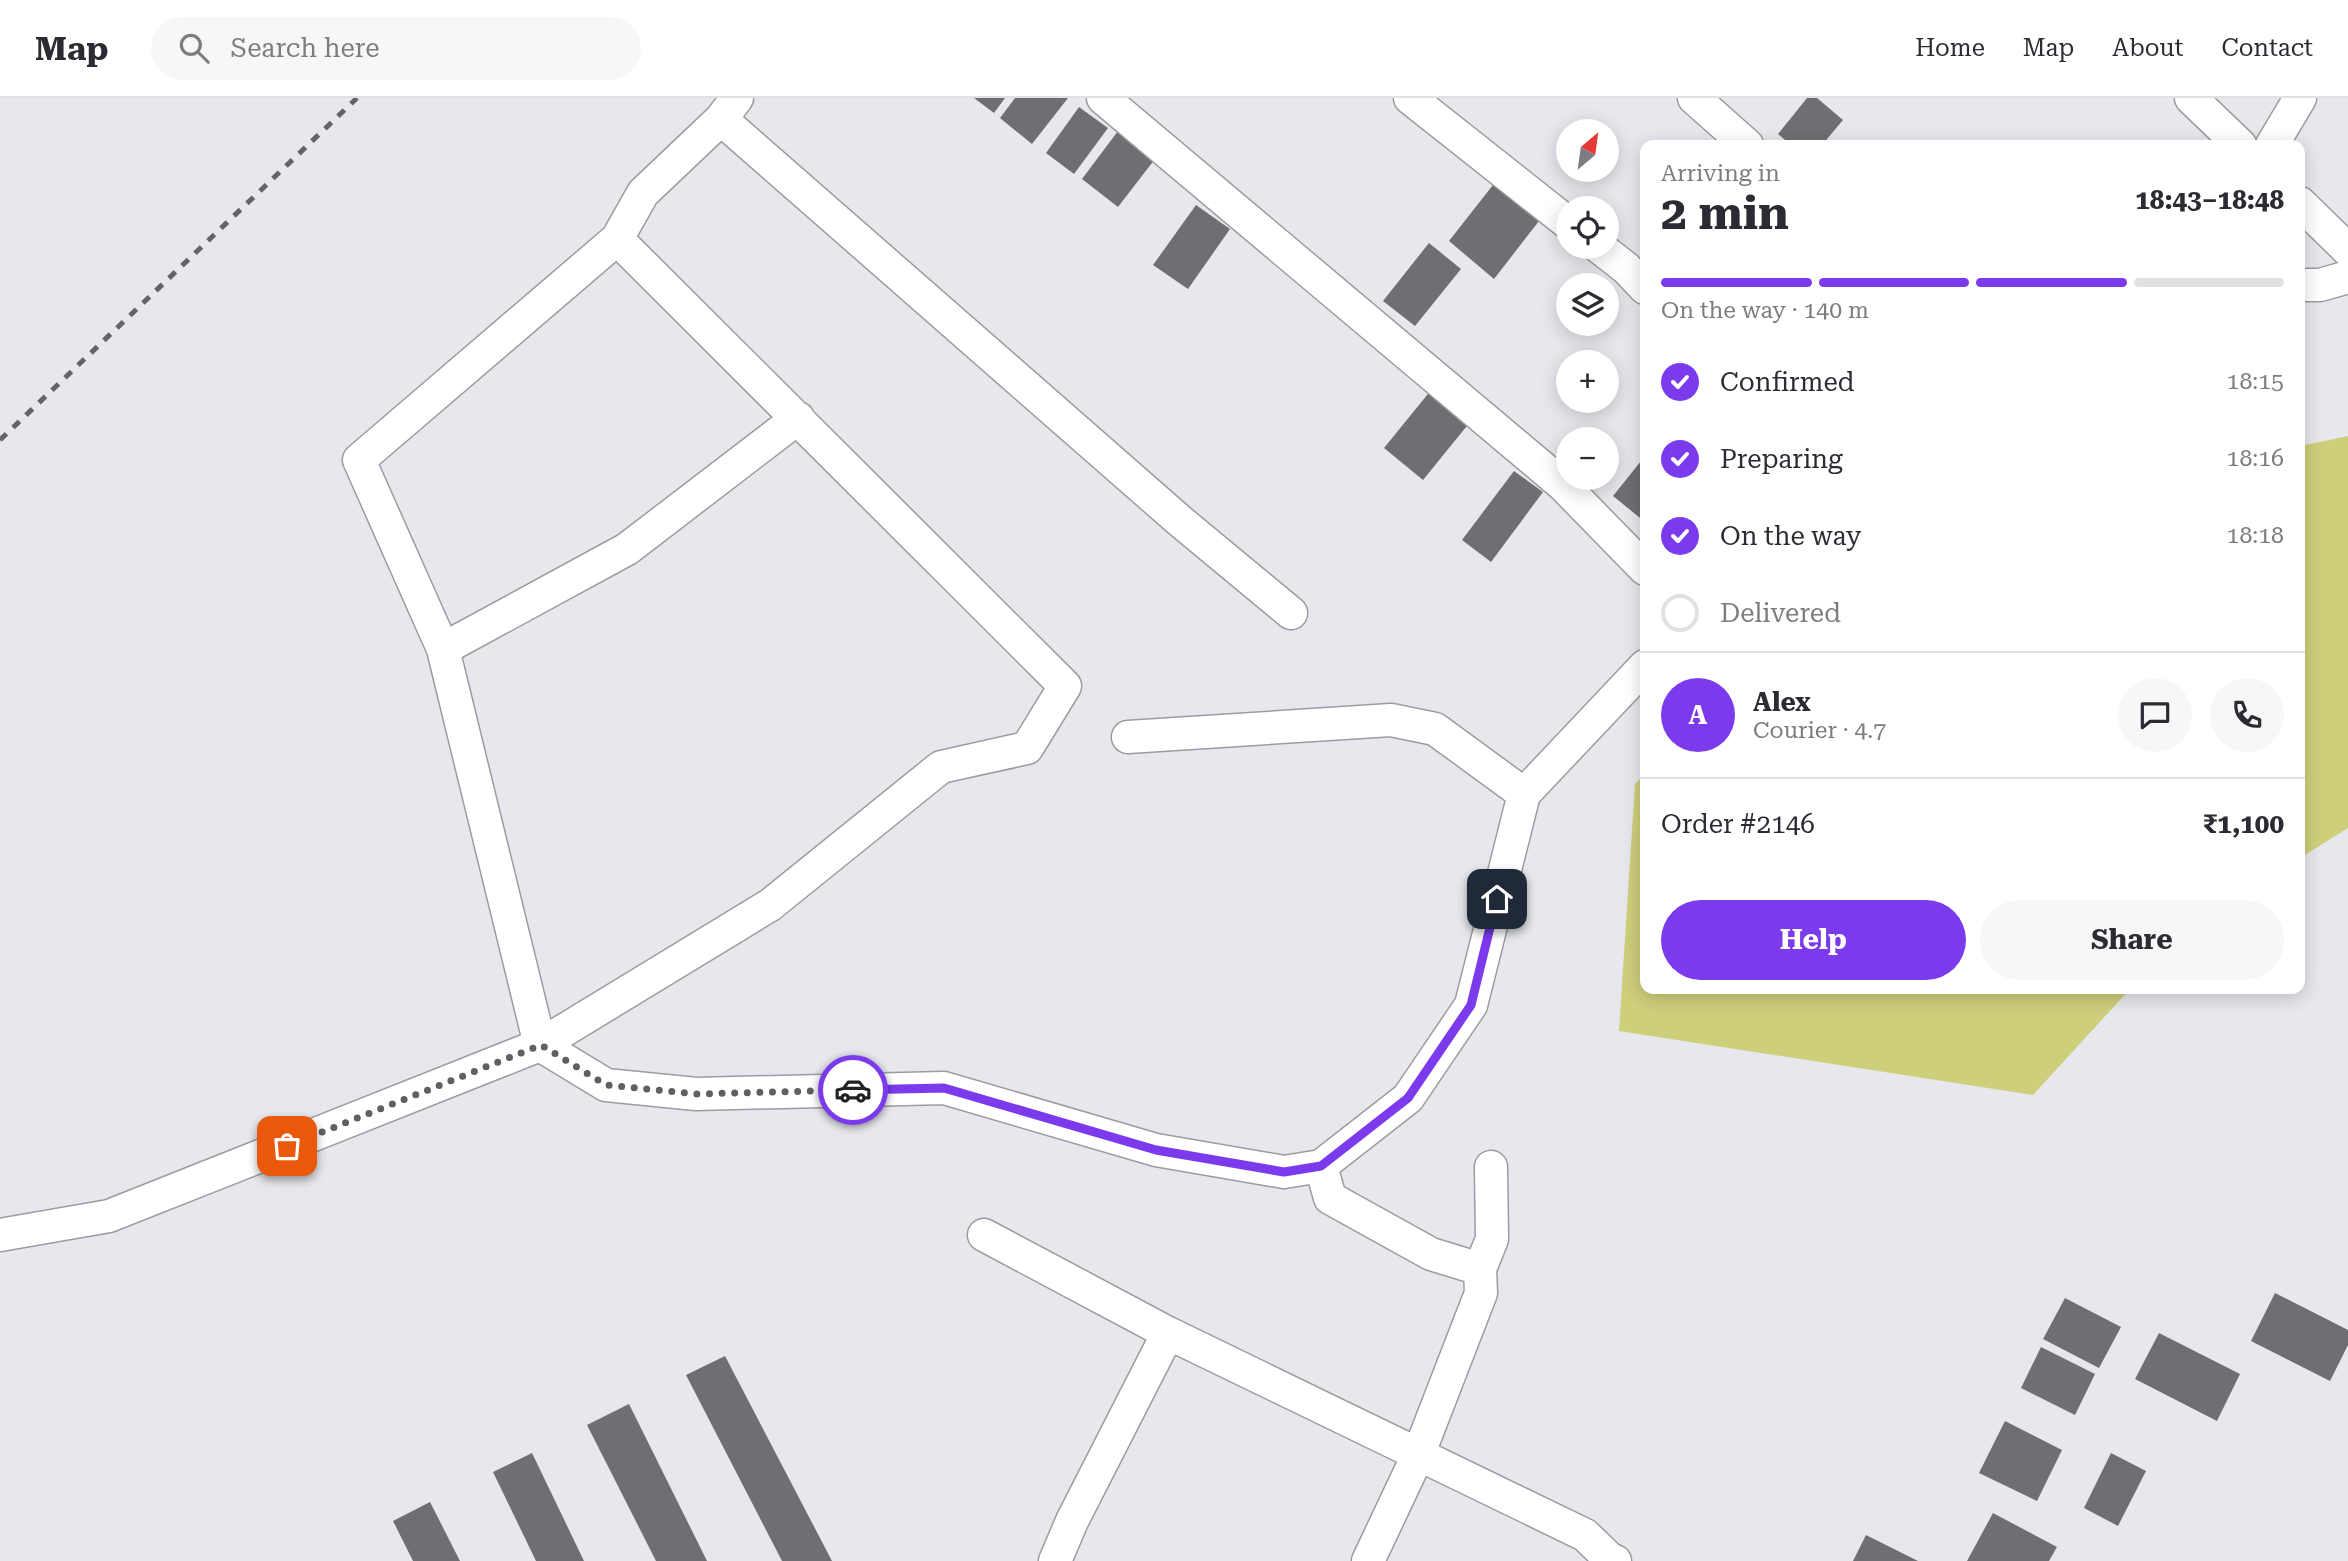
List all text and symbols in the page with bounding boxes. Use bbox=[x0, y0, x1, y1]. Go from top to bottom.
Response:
search box bbox=[151, 17, 641, 80]
text: Map bbox=[35, 29, 109, 68]
icon: search bbox=[175, 29, 213, 67]
text: Search here bbox=[231, 33, 380, 63]
text: Home bbox=[1915, 34, 1985, 62]
text: Map bbox=[2023, 34, 2074, 62]
text: About bbox=[2112, 34, 2183, 62]
text: Contact bbox=[2221, 34, 2313, 62]
north arrow bbox=[1556, 119, 1619, 182]
map controls bbox=[1556, 119, 1619, 490]
text: Arriving in bbox=[1661, 160, 1780, 187]
text: 18:43–18:48 bbox=[2135, 185, 2284, 215]
text: 2 min bbox=[1661, 186, 1789, 240]
button: locate bbox=[1556, 196, 1619, 259]
button: layers bbox=[1556, 273, 1619, 336]
text: On the way · 140 m bbox=[1661, 297, 1869, 324]
button: + bbox=[1556, 350, 1619, 413]
icon: check bbox=[1661, 363, 1699, 401]
text: Confirmed bbox=[1720, 367, 1855, 397]
text: 18:15 bbox=[2227, 368, 2284, 395]
button: − bbox=[1556, 427, 1619, 490]
icon: check bbox=[1661, 440, 1699, 478]
text: Preparing bbox=[1720, 444, 1843, 474]
text: 18:16 bbox=[2227, 445, 2284, 472]
icon: check bbox=[1661, 517, 1699, 555]
text: On the way bbox=[1720, 521, 1861, 551]
text: 18:18 bbox=[2227, 522, 2284, 549]
text: Delivered bbox=[1720, 598, 1841, 628]
button: chat bbox=[2118, 678, 2192, 752]
button: phone bbox=[2210, 678, 2284, 752]
text: Alex bbox=[1753, 687, 1811, 717]
text: A bbox=[1689, 700, 1707, 730]
text: Courier · 4.7 bbox=[1753, 717, 1886, 744]
text: Order #2146 bbox=[1661, 809, 1815, 839]
text: ₹1,100 bbox=[2203, 809, 2284, 839]
pin bbox=[1467, 869, 1527, 929]
icon: home bbox=[1478, 880, 1516, 918]
button: Help bbox=[1661, 900, 1966, 980]
button: Share bbox=[1980, 900, 2284, 980]
courier bbox=[818, 1055, 888, 1125]
icon: car bbox=[834, 1071, 872, 1109]
pin bbox=[257, 1116, 317, 1176]
icon: bag bbox=[268, 1127, 306, 1165]

